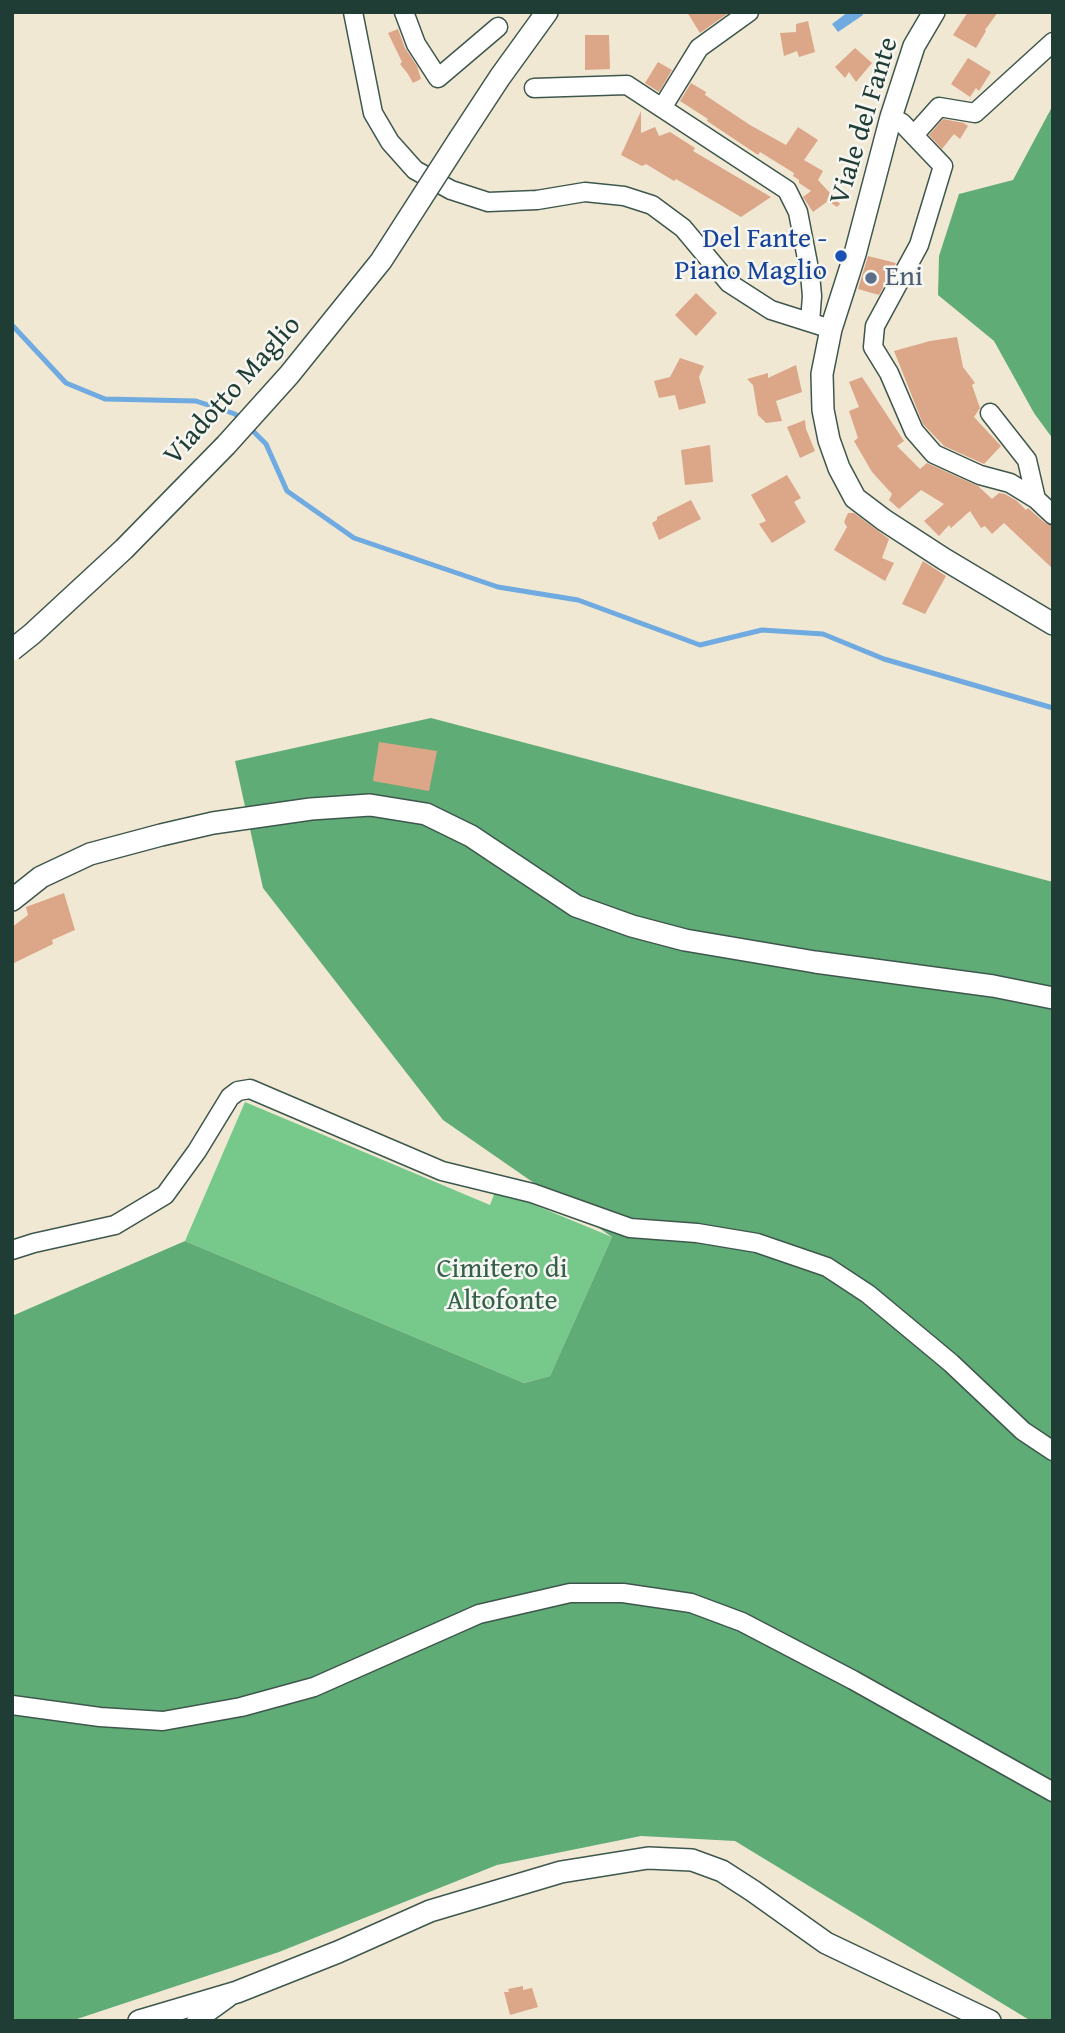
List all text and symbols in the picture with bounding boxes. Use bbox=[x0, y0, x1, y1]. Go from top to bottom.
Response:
street label: Viale del Fante bbox=[824, 33, 906, 209]
place label: Del Fante - Piano Maglio bbox=[675, 223, 827, 289]
marker: Del Fante - Piano Maglio bbox=[833, 248, 849, 264]
place label: Eni bbox=[885, 261, 923, 295]
marker: Eni bbox=[863, 270, 879, 286]
street label: Viadotto Maglio bbox=[157, 310, 309, 472]
park label: Cimitero di Altofonte bbox=[436, 1253, 568, 1319]

